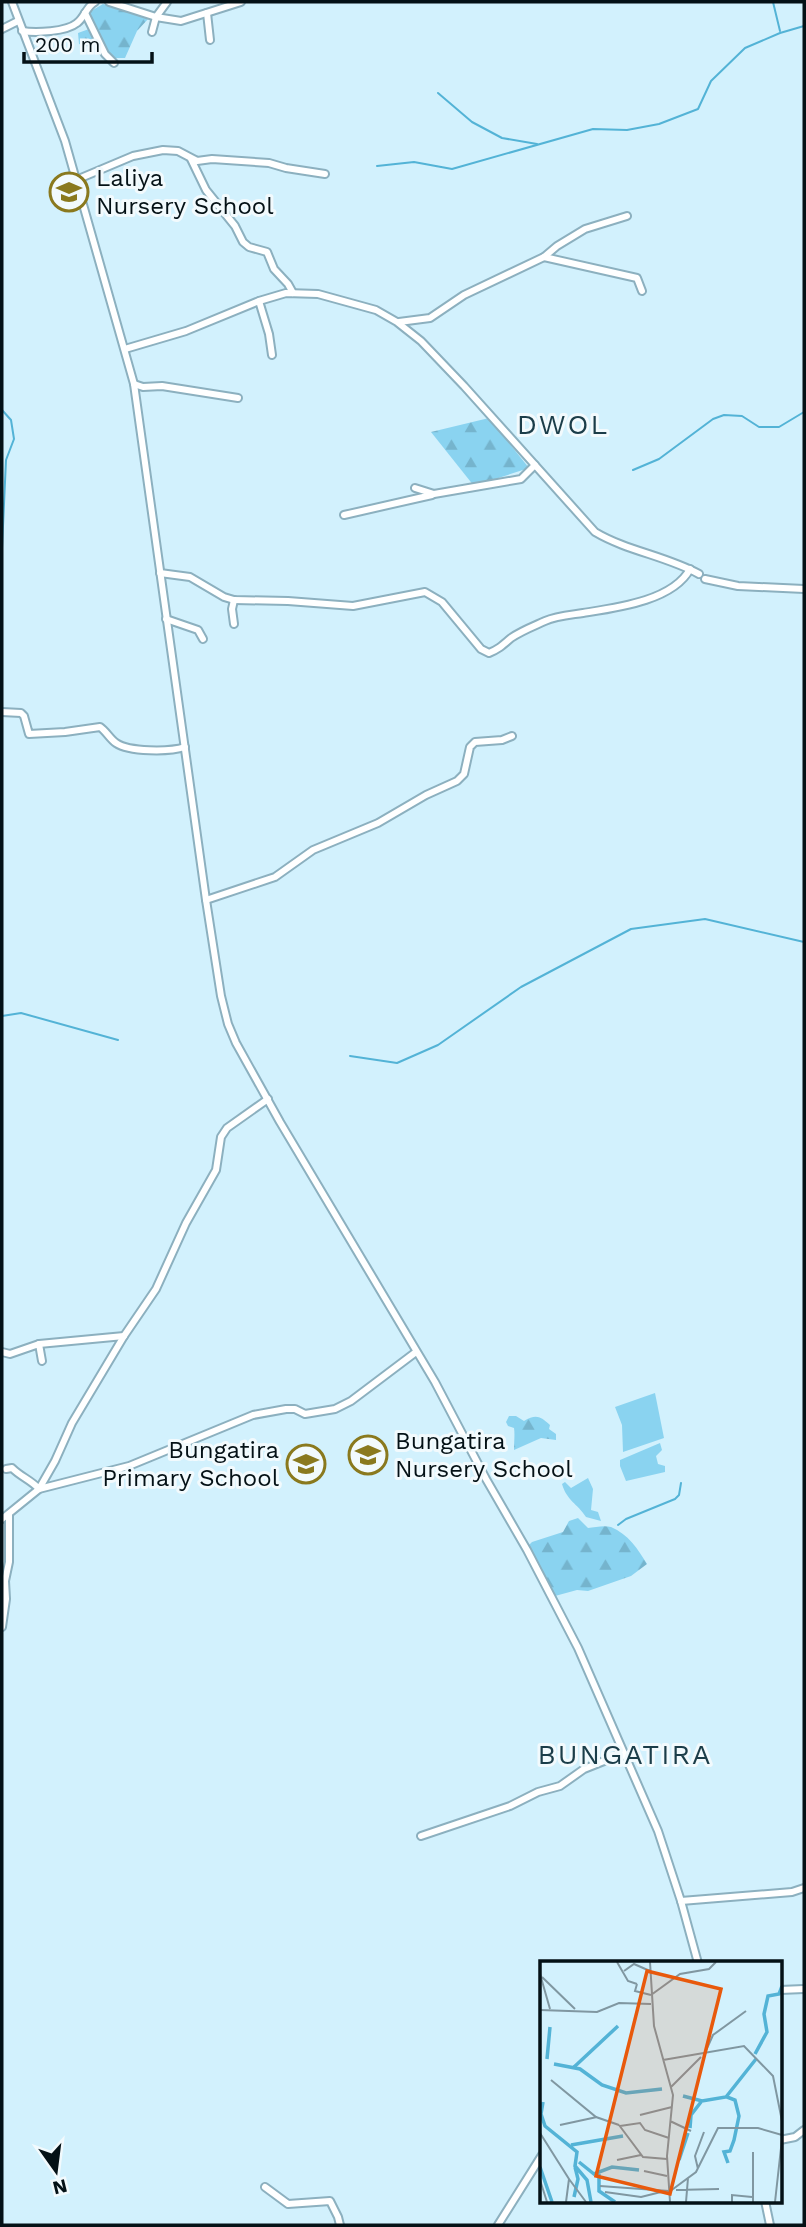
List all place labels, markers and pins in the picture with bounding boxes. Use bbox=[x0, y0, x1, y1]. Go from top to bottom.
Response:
place label: Laliya Nursery School bbox=[96, 164, 274, 220]
school or university icon: Laliya Nursery School bbox=[48, 171, 90, 213]
place label: Bungatira Nursery School bbox=[395, 1427, 573, 1483]
school or university icon: Bungatira Nursery School bbox=[347, 1434, 389, 1476]
place label: Bungatira Primary School bbox=[102, 1436, 280, 1492]
school or university icon: Bungatira Primary School bbox=[285, 1443, 327, 1485]

